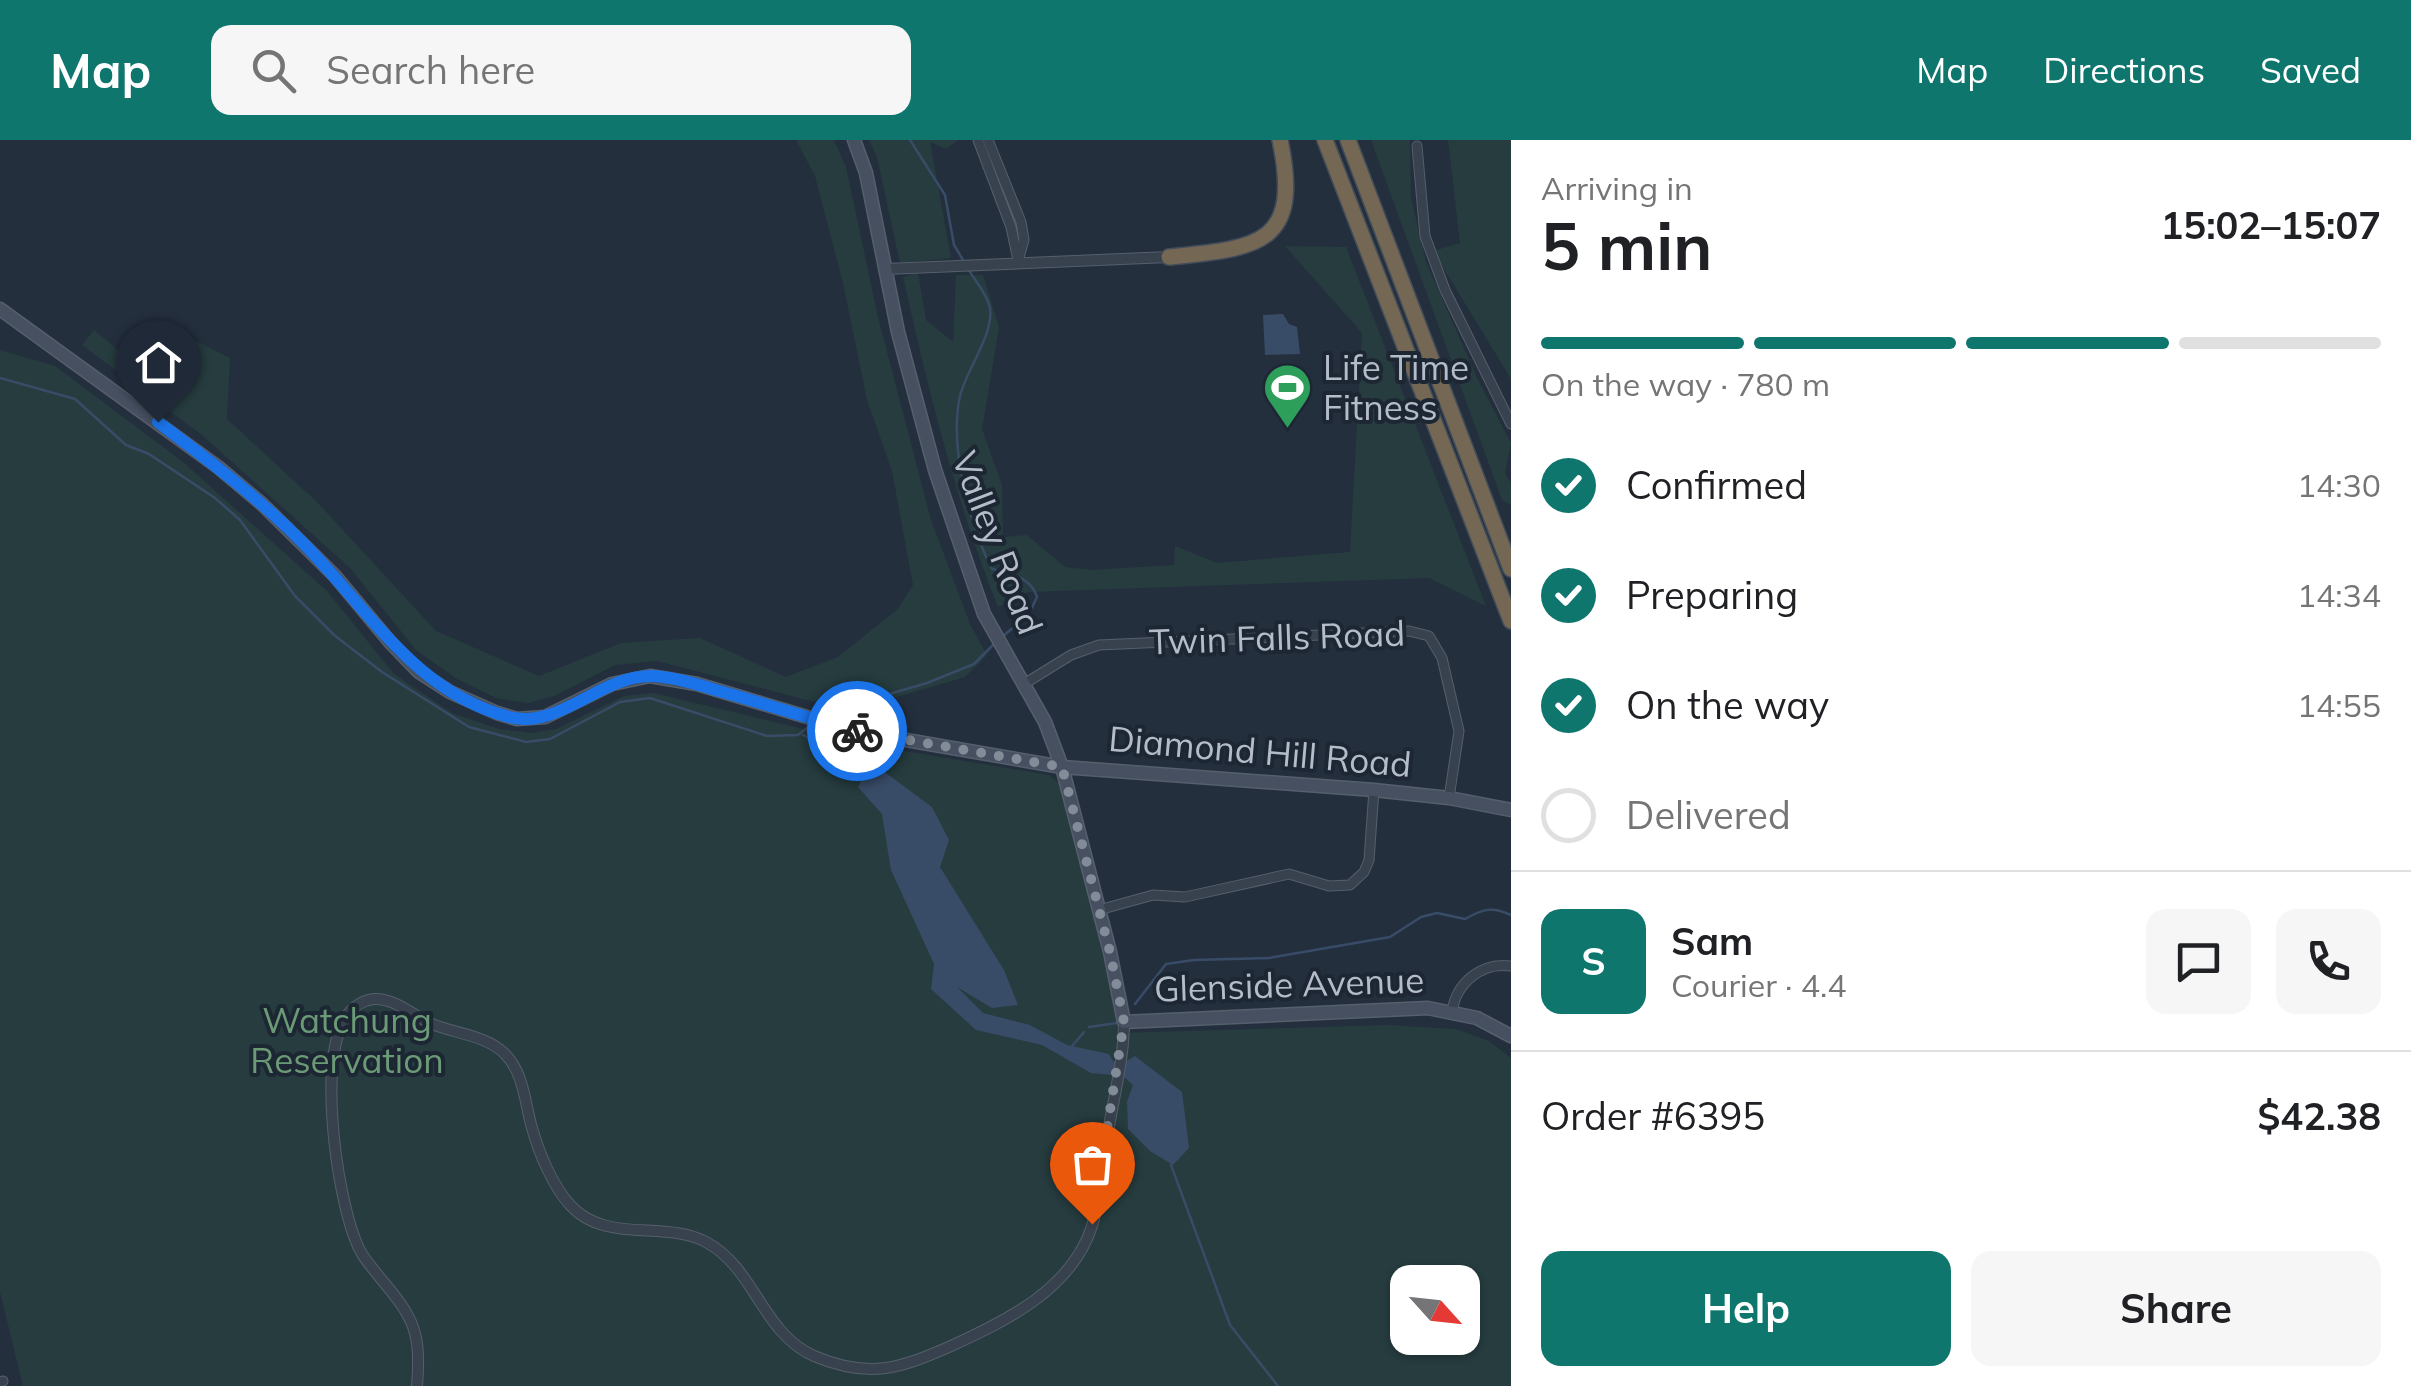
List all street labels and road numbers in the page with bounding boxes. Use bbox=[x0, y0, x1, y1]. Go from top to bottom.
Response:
street label: Valley Road bbox=[943, 445, 1053, 640]
street label: Twin Falls Road bbox=[1148, 611, 1406, 663]
street label: Diamond Hill Road bbox=[1107, 716, 1413, 786]
street label: Glenside Avenue bbox=[1153, 957, 1425, 1011]

